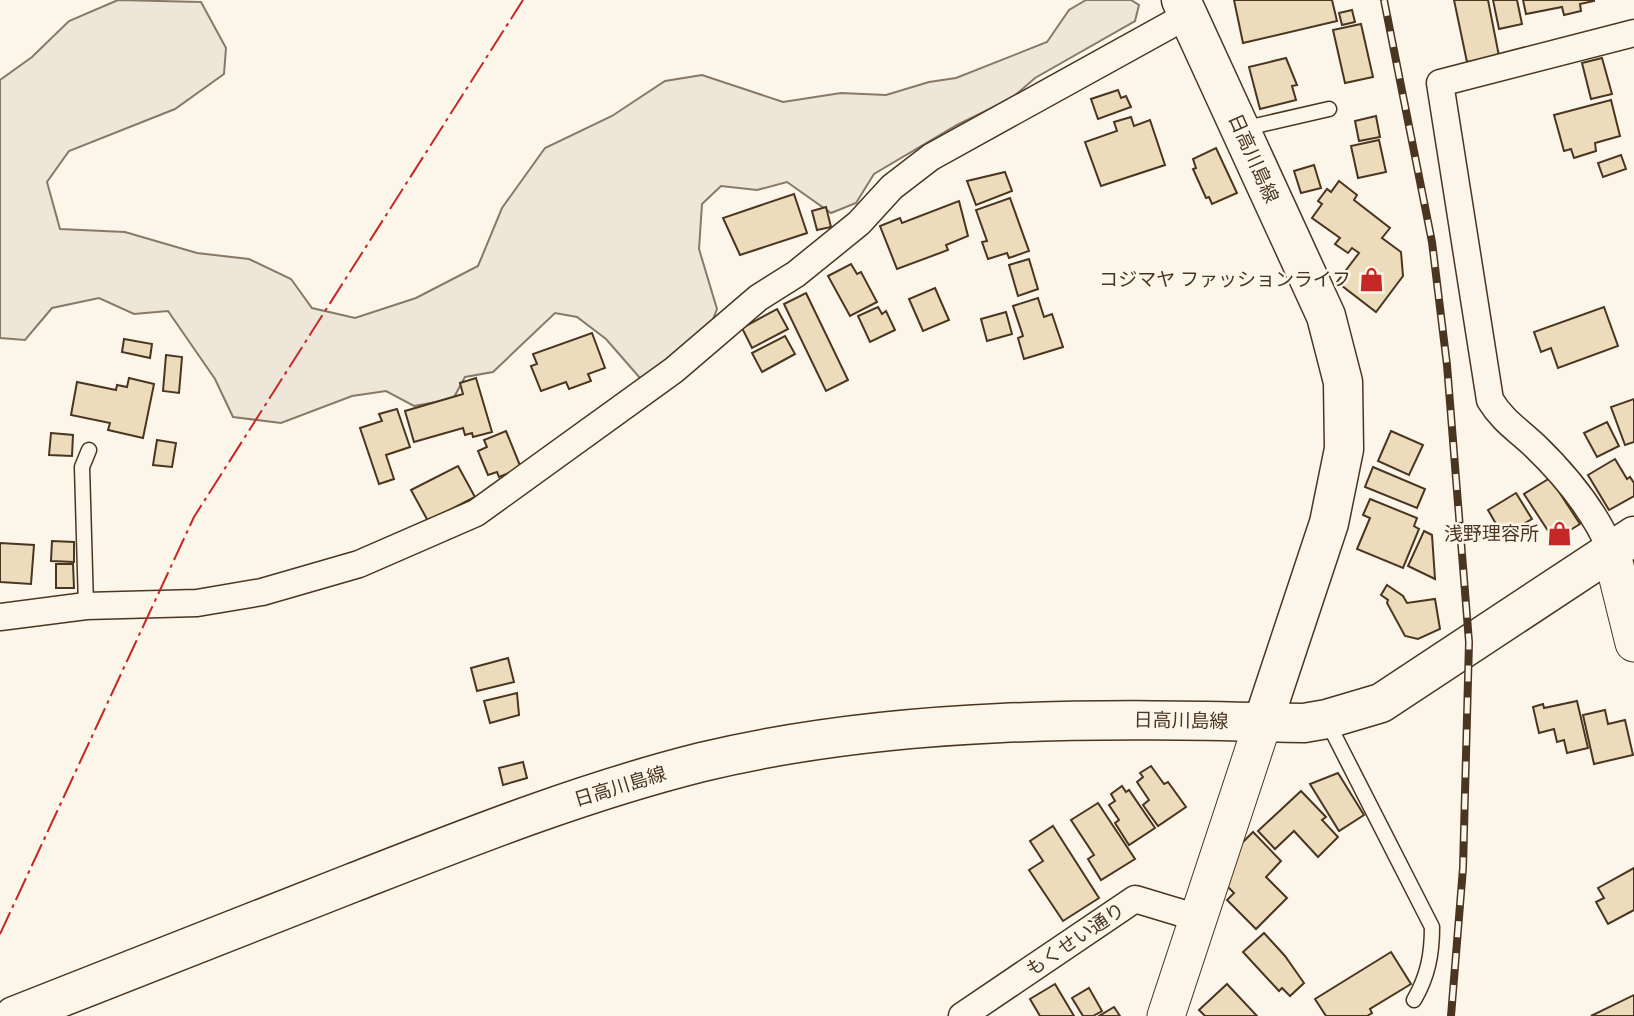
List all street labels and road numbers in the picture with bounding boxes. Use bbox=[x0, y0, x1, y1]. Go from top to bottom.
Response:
street label: 日高川島線 bbox=[1225, 111, 1282, 206]
street label: 日高川島線 bbox=[1133, 709, 1229, 732]
street label: 日高川島線 bbox=[572, 763, 669, 810]
street label: もくせい通り bbox=[1022, 899, 1128, 980]

